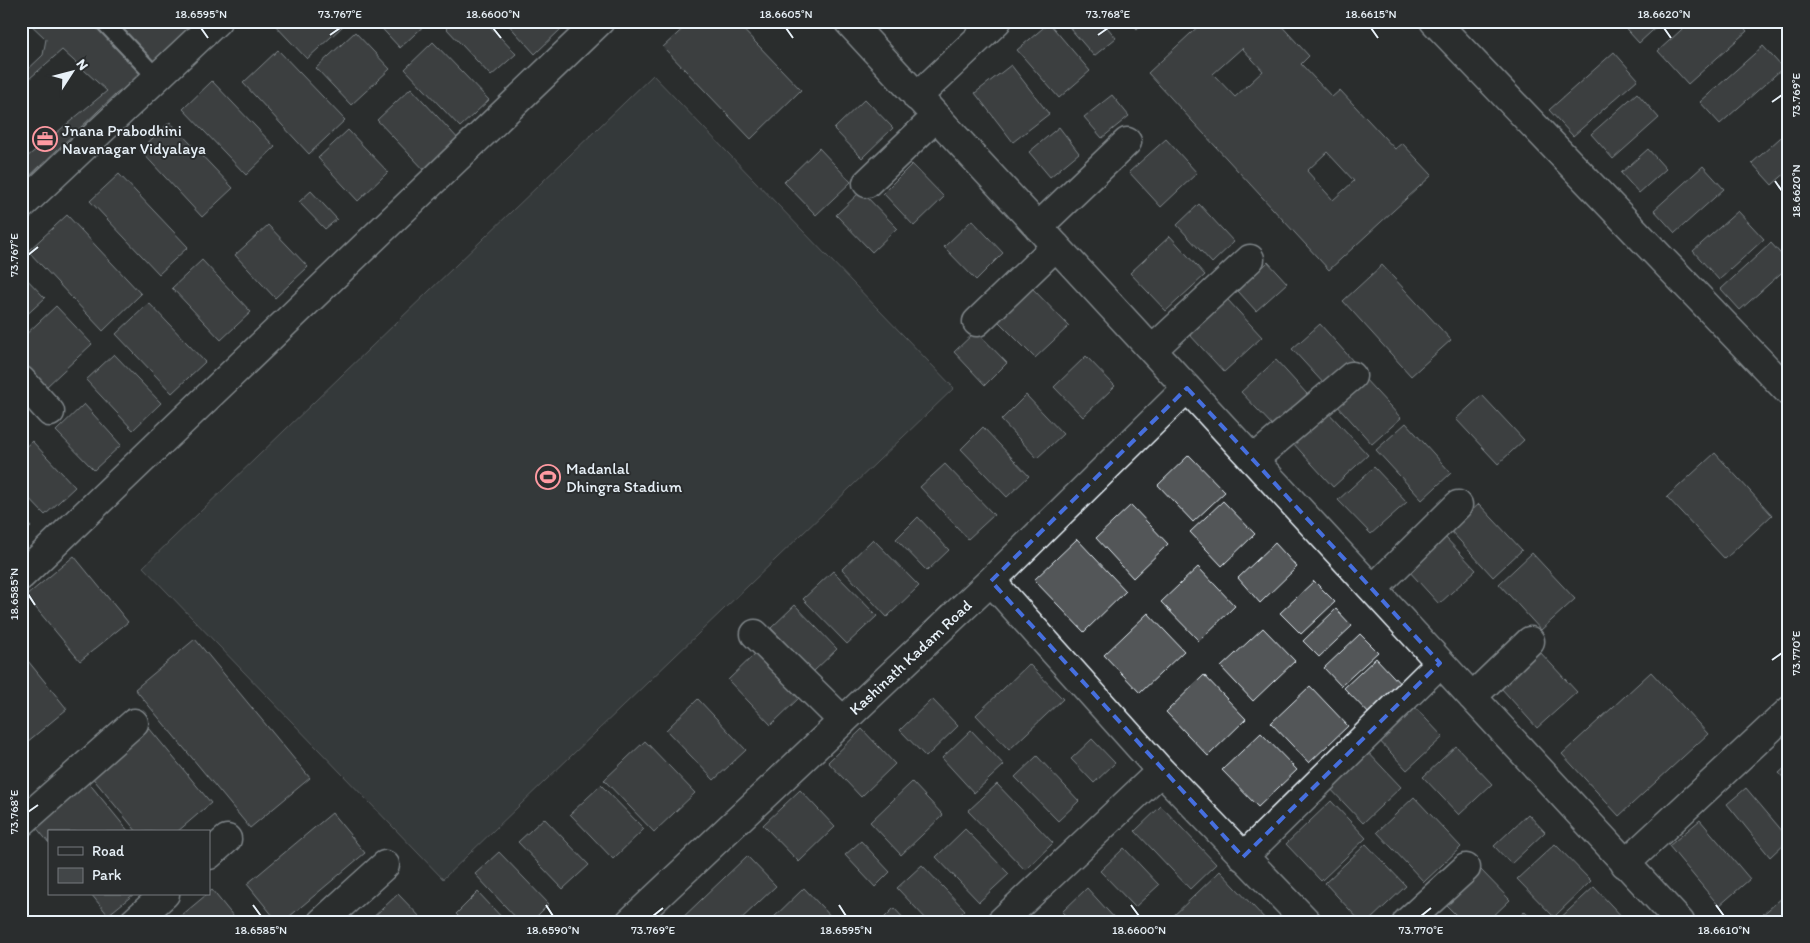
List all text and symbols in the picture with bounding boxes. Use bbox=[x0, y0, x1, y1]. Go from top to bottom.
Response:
text: 18.6595°N bbox=[175, 7, 227, 21]
text: 73.767°E bbox=[318, 7, 362, 21]
text: 18.6600°N bbox=[466, 7, 520, 21]
text: 18.6605°N bbox=[759, 7, 813, 21]
text: 73.768°E bbox=[1086, 7, 1131, 21]
text: 18.6615°N bbox=[1345, 7, 1397, 21]
text: 18.6620°N bbox=[1637, 7, 1691, 21]
north arrow bbox=[48, 48, 98, 98]
text: N bbox=[72, 56, 92, 73]
text: 73.769°E bbox=[1789, 73, 1803, 117]
place label: Jnana Prabodhini Navanagar Vidyalaya bbox=[62, 121, 206, 158]
office icon: Jnana Prabodhini Navanagar Vidyalaya bbox=[32, 126, 58, 152]
text: 18.6620°N bbox=[1789, 164, 1803, 218]
text: 73.767°E bbox=[7, 233, 21, 277]
place label: Madanlal Dhingra Stadium bbox=[566, 459, 683, 496]
sports icon: Madanlal Dhingra Stadium bbox=[535, 464, 561, 490]
text: 18.6585°N bbox=[7, 568, 21, 620]
street label: Kashinath Kadam Road bbox=[845, 595, 976, 719]
text: 73.770°E bbox=[1789, 630, 1803, 675]
text: 73.768°E bbox=[7, 789, 21, 834]
legend bbox=[48, 830, 210, 896]
text: Road bbox=[92, 842, 125, 860]
text: Park bbox=[92, 866, 122, 884]
text: 18.6585°N bbox=[235, 923, 287, 937]
text: 18.6590°N bbox=[526, 923, 580, 937]
text: 73.769°E bbox=[631, 923, 675, 937]
text: 18.6595°N bbox=[820, 923, 872, 937]
text: 18.6600°N bbox=[1112, 923, 1166, 937]
text: 73.770°E bbox=[1399, 923, 1444, 937]
text: 18.6610°N bbox=[1698, 923, 1750, 937]

